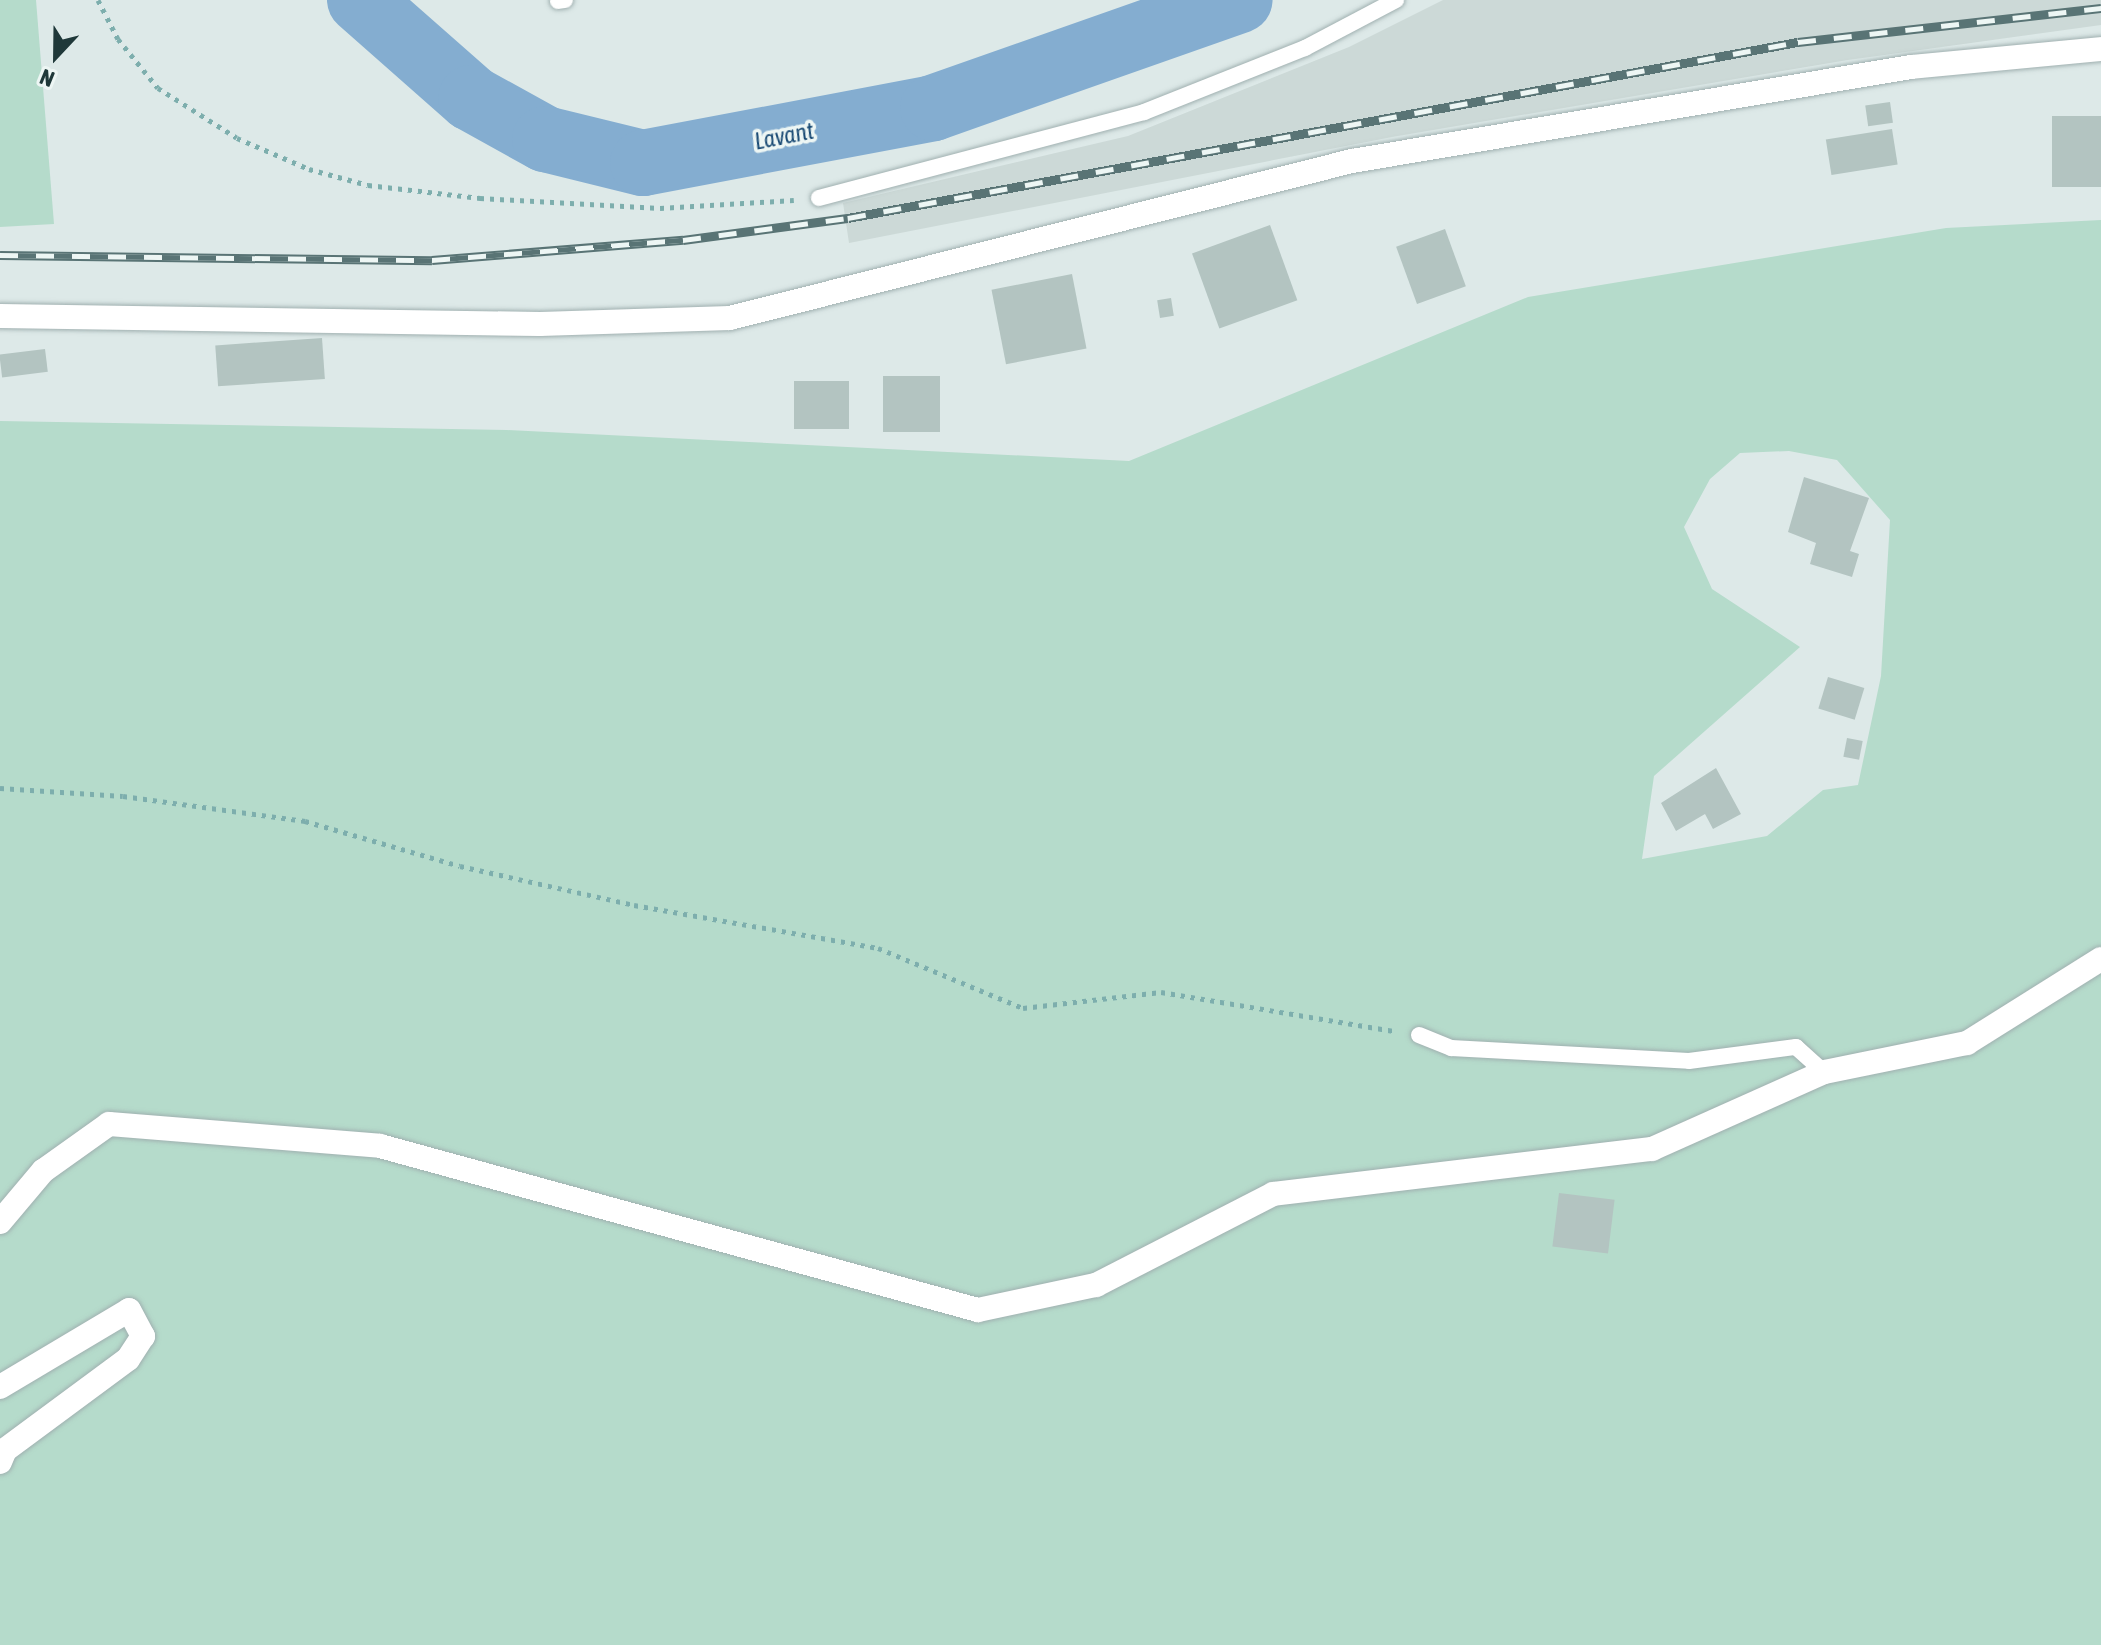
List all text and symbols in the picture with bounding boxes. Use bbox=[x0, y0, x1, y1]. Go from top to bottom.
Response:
north arrow bbox=[16, 16, 96, 96]
text: N bbox=[36, 64, 58, 93]
water label: Lavant bbox=[752, 116, 816, 156]

